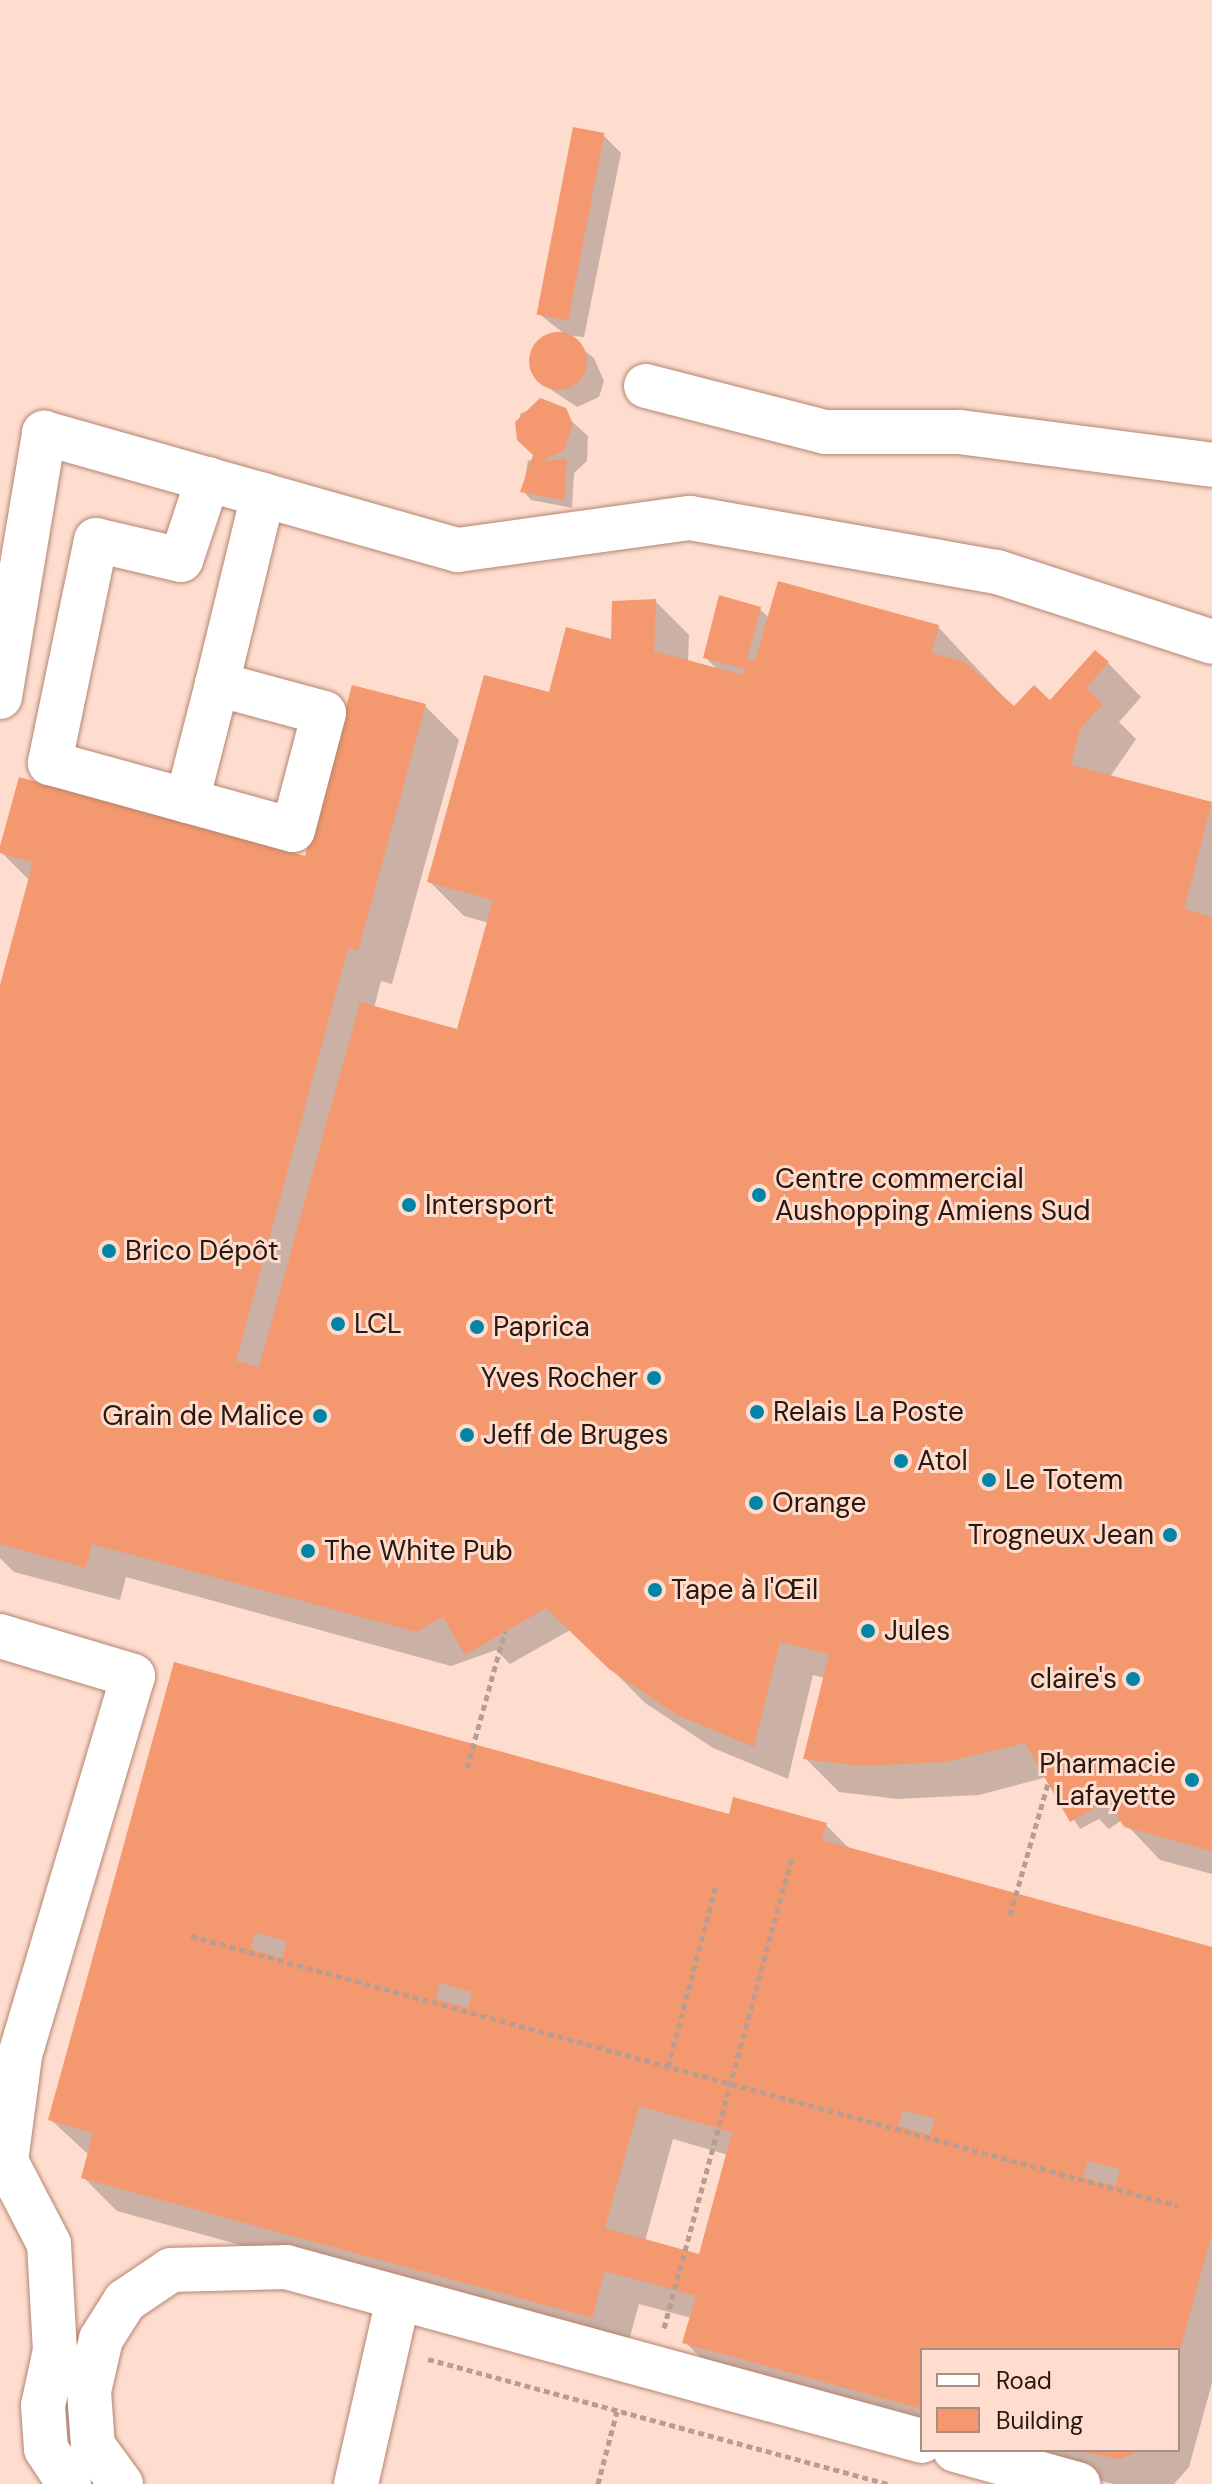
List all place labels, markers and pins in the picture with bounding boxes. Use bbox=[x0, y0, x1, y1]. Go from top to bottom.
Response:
place label: Centre commercial Aushopping Amiens Sud bbox=[775, 1162, 1091, 1228]
marker: Centre commercial Aushopping Amiens Sud bbox=[750, 1186, 768, 1204]
place label: Intersport bbox=[425, 1188, 554, 1222]
marker: Intersport bbox=[400, 1196, 418, 1214]
place label: Brico Dépôt bbox=[125, 1234, 279, 1268]
marker: Brico Dépôt bbox=[100, 1242, 118, 1260]
place label: LCL bbox=[354, 1307, 402, 1341]
place label: Paprica bbox=[493, 1310, 590, 1344]
marker: LCL bbox=[329, 1315, 347, 1333]
marker: Paprica bbox=[468, 1318, 486, 1336]
place label: Yves Rocher bbox=[481, 1361, 638, 1395]
marker: Yves Rocher bbox=[645, 1369, 663, 1387]
place label: Relais La Poste bbox=[773, 1395, 964, 1429]
place label: Grain de Malice bbox=[102, 1399, 304, 1433]
marker: Relais La Poste bbox=[748, 1403, 766, 1421]
marker: Grain de Malice bbox=[311, 1407, 329, 1425]
place label: Jeff de Bruges bbox=[483, 1418, 669, 1452]
marker: Jeff de Bruges bbox=[458, 1426, 476, 1444]
place label: Atol bbox=[917, 1444, 968, 1478]
marker: Atol bbox=[892, 1452, 910, 1470]
place label: Le Totem bbox=[1005, 1463, 1123, 1497]
marker: Le Totem bbox=[980, 1471, 998, 1489]
place label: Orange bbox=[772, 1486, 866, 1520]
marker: Orange bbox=[747, 1494, 765, 1512]
place label: Trogneux Jean bbox=[968, 1518, 1154, 1552]
marker: Trogneux Jean bbox=[1161, 1526, 1179, 1544]
place label: The White Pub bbox=[324, 1534, 513, 1568]
marker: The White Pub bbox=[299, 1542, 317, 1560]
place label: Tape à l'Œil bbox=[671, 1573, 818, 1607]
marker: Tape à l'Œil bbox=[646, 1581, 664, 1599]
place label: Jules bbox=[884, 1614, 950, 1648]
marker: Jules bbox=[859, 1622, 877, 1640]
place label: claire's bbox=[1030, 1662, 1117, 1696]
marker: claire's bbox=[1124, 1670, 1142, 1688]
place label: Pharmacie Lafayette bbox=[1039, 1747, 1176, 1813]
marker: Pharmacie Lafayette bbox=[1183, 1771, 1201, 1789]

